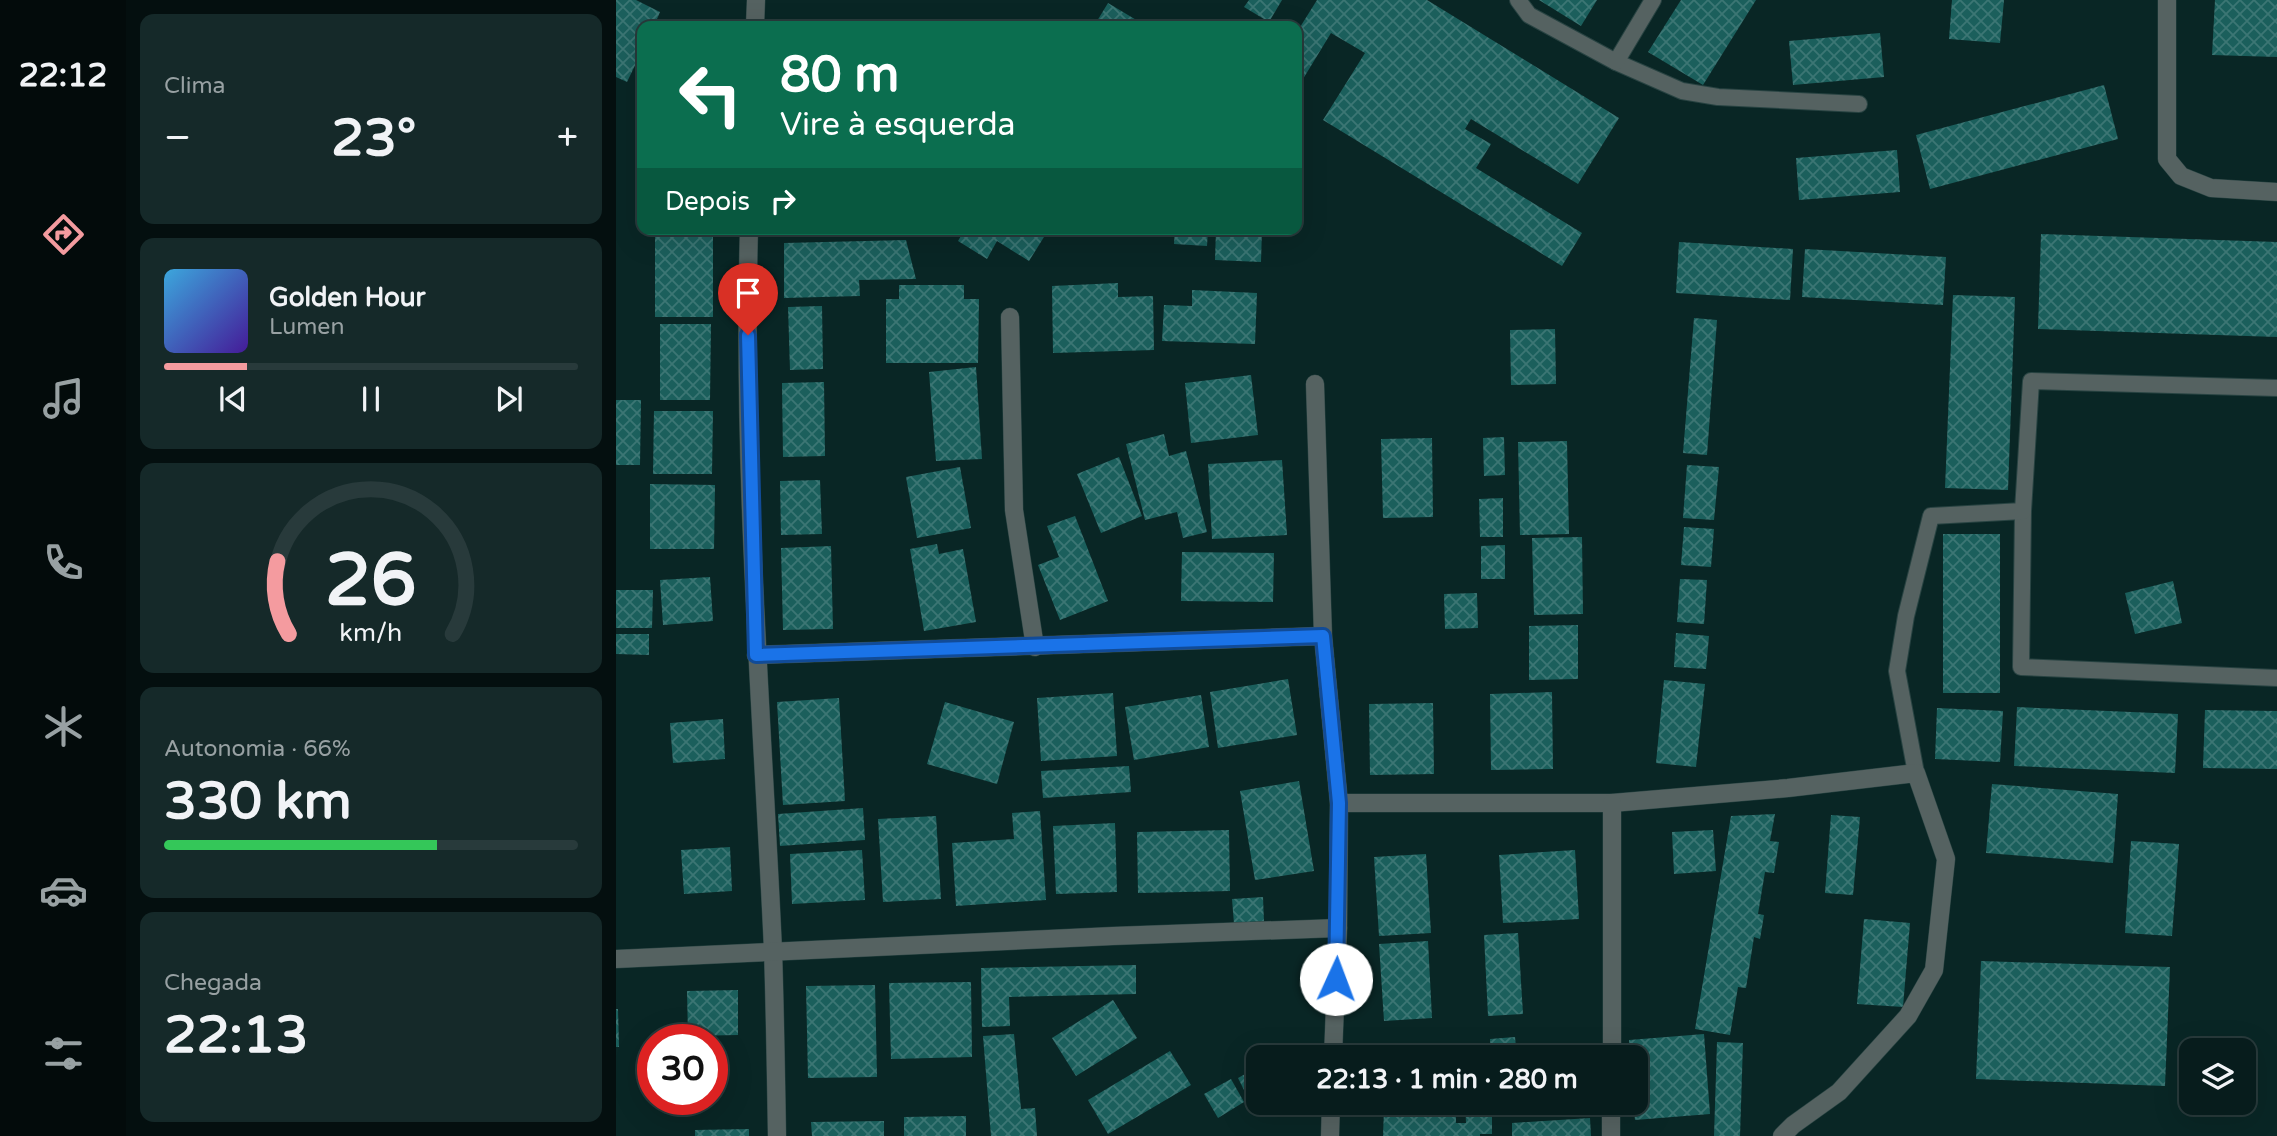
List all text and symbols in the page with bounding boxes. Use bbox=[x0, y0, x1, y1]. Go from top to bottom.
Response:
text: 80 m bbox=[780, 46, 899, 105]
icon: left bbox=[665, 49, 756, 140]
text: 22:12 bbox=[19, 57, 107, 95]
text: Clima bbox=[164, 72, 225, 100]
text: Vire à esquerda bbox=[780, 106, 1016, 144]
text: 23° bbox=[331, 107, 416, 170]
text: − bbox=[164, 115, 191, 161]
text: + bbox=[557, 115, 578, 161]
icon: right bbox=[764, 182, 802, 220]
text: Depois bbox=[665, 186, 750, 217]
icon: directions bbox=[39, 210, 88, 259]
pin bbox=[718, 263, 778, 335]
icon: arrive bbox=[729, 274, 767, 312]
text: Golden Hour bbox=[269, 282, 426, 313]
text: Lumen bbox=[269, 313, 344, 341]
icon: music bbox=[39, 374, 88, 423]
icon: previous bbox=[214, 380, 252, 418]
icon: pause bbox=[352, 380, 390, 418]
icon: next bbox=[490, 380, 528, 418]
text: 26 bbox=[325, 537, 417, 625]
icon: phone bbox=[39, 538, 88, 587]
text: km/h bbox=[340, 618, 402, 648]
icon: climate bbox=[39, 702, 88, 751]
text: Autonomia · 66% bbox=[164, 735, 351, 763]
text: 330 km bbox=[164, 770, 352, 833]
icon: car bbox=[39, 866, 88, 915]
position arrow bbox=[1299, 942, 1373, 1016]
text: Chegada bbox=[164, 969, 262, 997]
text: 22:13 bbox=[164, 1004, 308, 1067]
speed limit sign: 30 bbox=[637, 1024, 728, 1115]
icon: filters bbox=[39, 1029, 88, 1078]
map controls bbox=[2179, 1038, 2256, 1115]
button: layers bbox=[2179, 1038, 2256, 1115]
text: 22:13 · 1 min · 280 m bbox=[1316, 1064, 1578, 1095]

